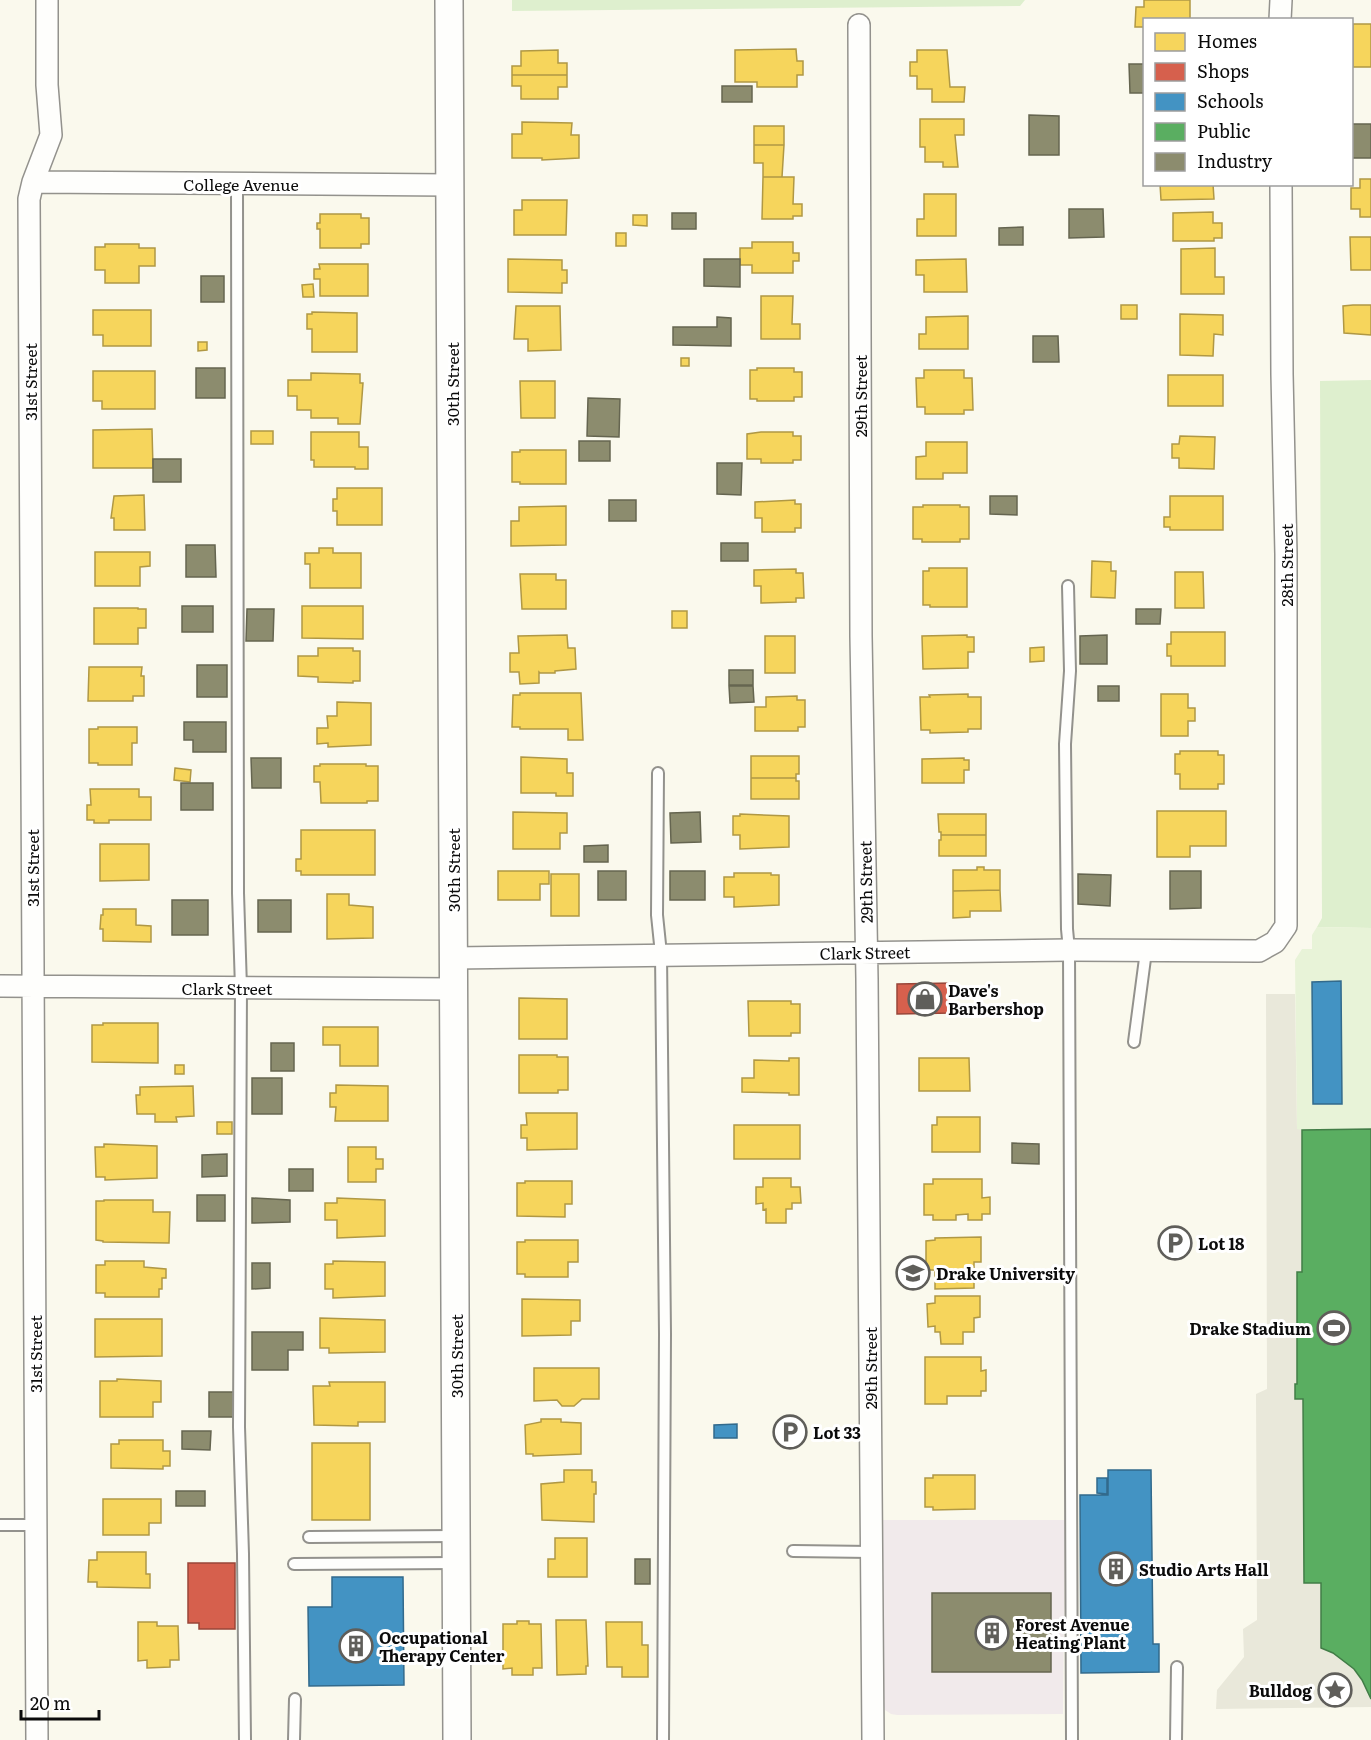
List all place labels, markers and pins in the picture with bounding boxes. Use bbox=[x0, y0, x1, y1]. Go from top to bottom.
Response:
place label: Dave's Barbershop bbox=[948, 978, 1044, 1020]
shop icon: Dave's Barbershop bbox=[907, 981, 943, 1017]
parking icon: Lot 18 bbox=[1157, 1225, 1193, 1261]
place label: Lot 18 bbox=[1198, 1231, 1245, 1255]
school or university icon: Drake University bbox=[895, 1255, 931, 1291]
place label: Drake University bbox=[936, 1261, 1075, 1285]
sports icon: Drake Stadium bbox=[1316, 1310, 1352, 1346]
place label: Drake Stadium bbox=[1189, 1316, 1311, 1340]
parking icon: Lot 33 bbox=[772, 1414, 808, 1450]
place label: Lot 33 bbox=[813, 1420, 861, 1444]
building icon: Studio Arts Hall bbox=[1098, 1551, 1134, 1587]
place label: Studio Arts Hall bbox=[1139, 1557, 1269, 1581]
place label: Forest Avenue Heating Plant bbox=[1015, 1612, 1129, 1654]
building icon: Forest Avenue Heating Plant bbox=[974, 1615, 1010, 1651]
place label: Occupational Therapy Center bbox=[379, 1625, 505, 1667]
building icon: Occupational Therapy Center bbox=[338, 1628, 374, 1664]
place icon: Bulldog bbox=[1317, 1672, 1353, 1708]
place label: Bulldog bbox=[1249, 1678, 1312, 1702]

